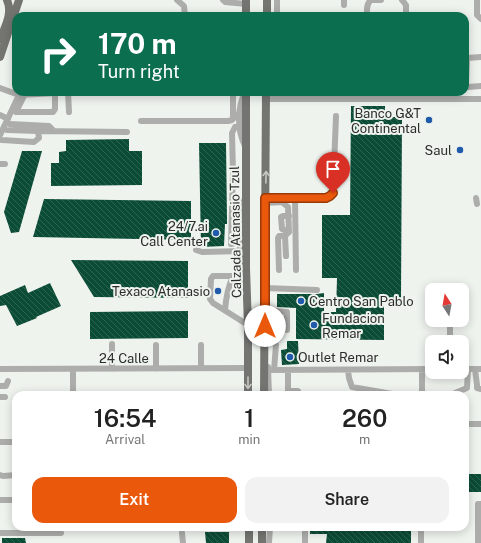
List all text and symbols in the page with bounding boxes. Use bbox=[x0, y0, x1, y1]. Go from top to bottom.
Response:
text: 170 m bbox=[98, 27, 177, 60]
icon: right bbox=[32, 28, 84, 80]
text: Turn right bbox=[98, 61, 180, 82]
place label: Banco G&T Continental bbox=[351, 106, 421, 136]
marker: Banco G&T Continental bbox=[424, 115, 434, 125]
place label: Saul bbox=[425, 143, 452, 158]
marker: Saul bbox=[455, 145, 465, 155]
pin bbox=[316, 152, 350, 193]
icon: arrive bbox=[322, 158, 344, 180]
street label: Calzada Atanasio Tzul bbox=[227, 166, 244, 298]
one-way arrow bbox=[262, 171, 270, 184]
place label: 24/7.ai Call Center bbox=[140, 219, 208, 249]
marker: 24/7.ai Call Center bbox=[211, 228, 221, 238]
north arrow bbox=[425, 283, 469, 327]
map controls bbox=[425, 283, 469, 379]
place label: Texaco Atanasio bbox=[112, 284, 210, 299]
marker: Texaco Atanasio bbox=[213, 286, 223, 296]
place label: Centro San Pablo bbox=[309, 294, 414, 309]
marker: Centro San Pablo bbox=[296, 296, 306, 306]
position arrow bbox=[244, 305, 286, 347]
place label: Fundacion Remar bbox=[322, 311, 385, 341]
marker: Fundacion Remar bbox=[309, 320, 319, 330]
button: sound bbox=[425, 335, 469, 379]
place label: Outlet Remar bbox=[298, 350, 378, 365]
street label: 24 Calle bbox=[99, 351, 149, 366]
marker: Outlet Remar bbox=[285, 352, 295, 362]
one-way arrow bbox=[244, 376, 252, 389]
text: 16:54 bbox=[94, 404, 156, 432]
text: 1 bbox=[244, 404, 254, 432]
text: 260 bbox=[342, 404, 387, 432]
text: Arrival bbox=[105, 432, 145, 447]
text: min bbox=[238, 432, 260, 447]
text: m bbox=[359, 432, 370, 447]
button: Exit bbox=[32, 477, 237, 523]
button: Share bbox=[245, 477, 449, 523]

